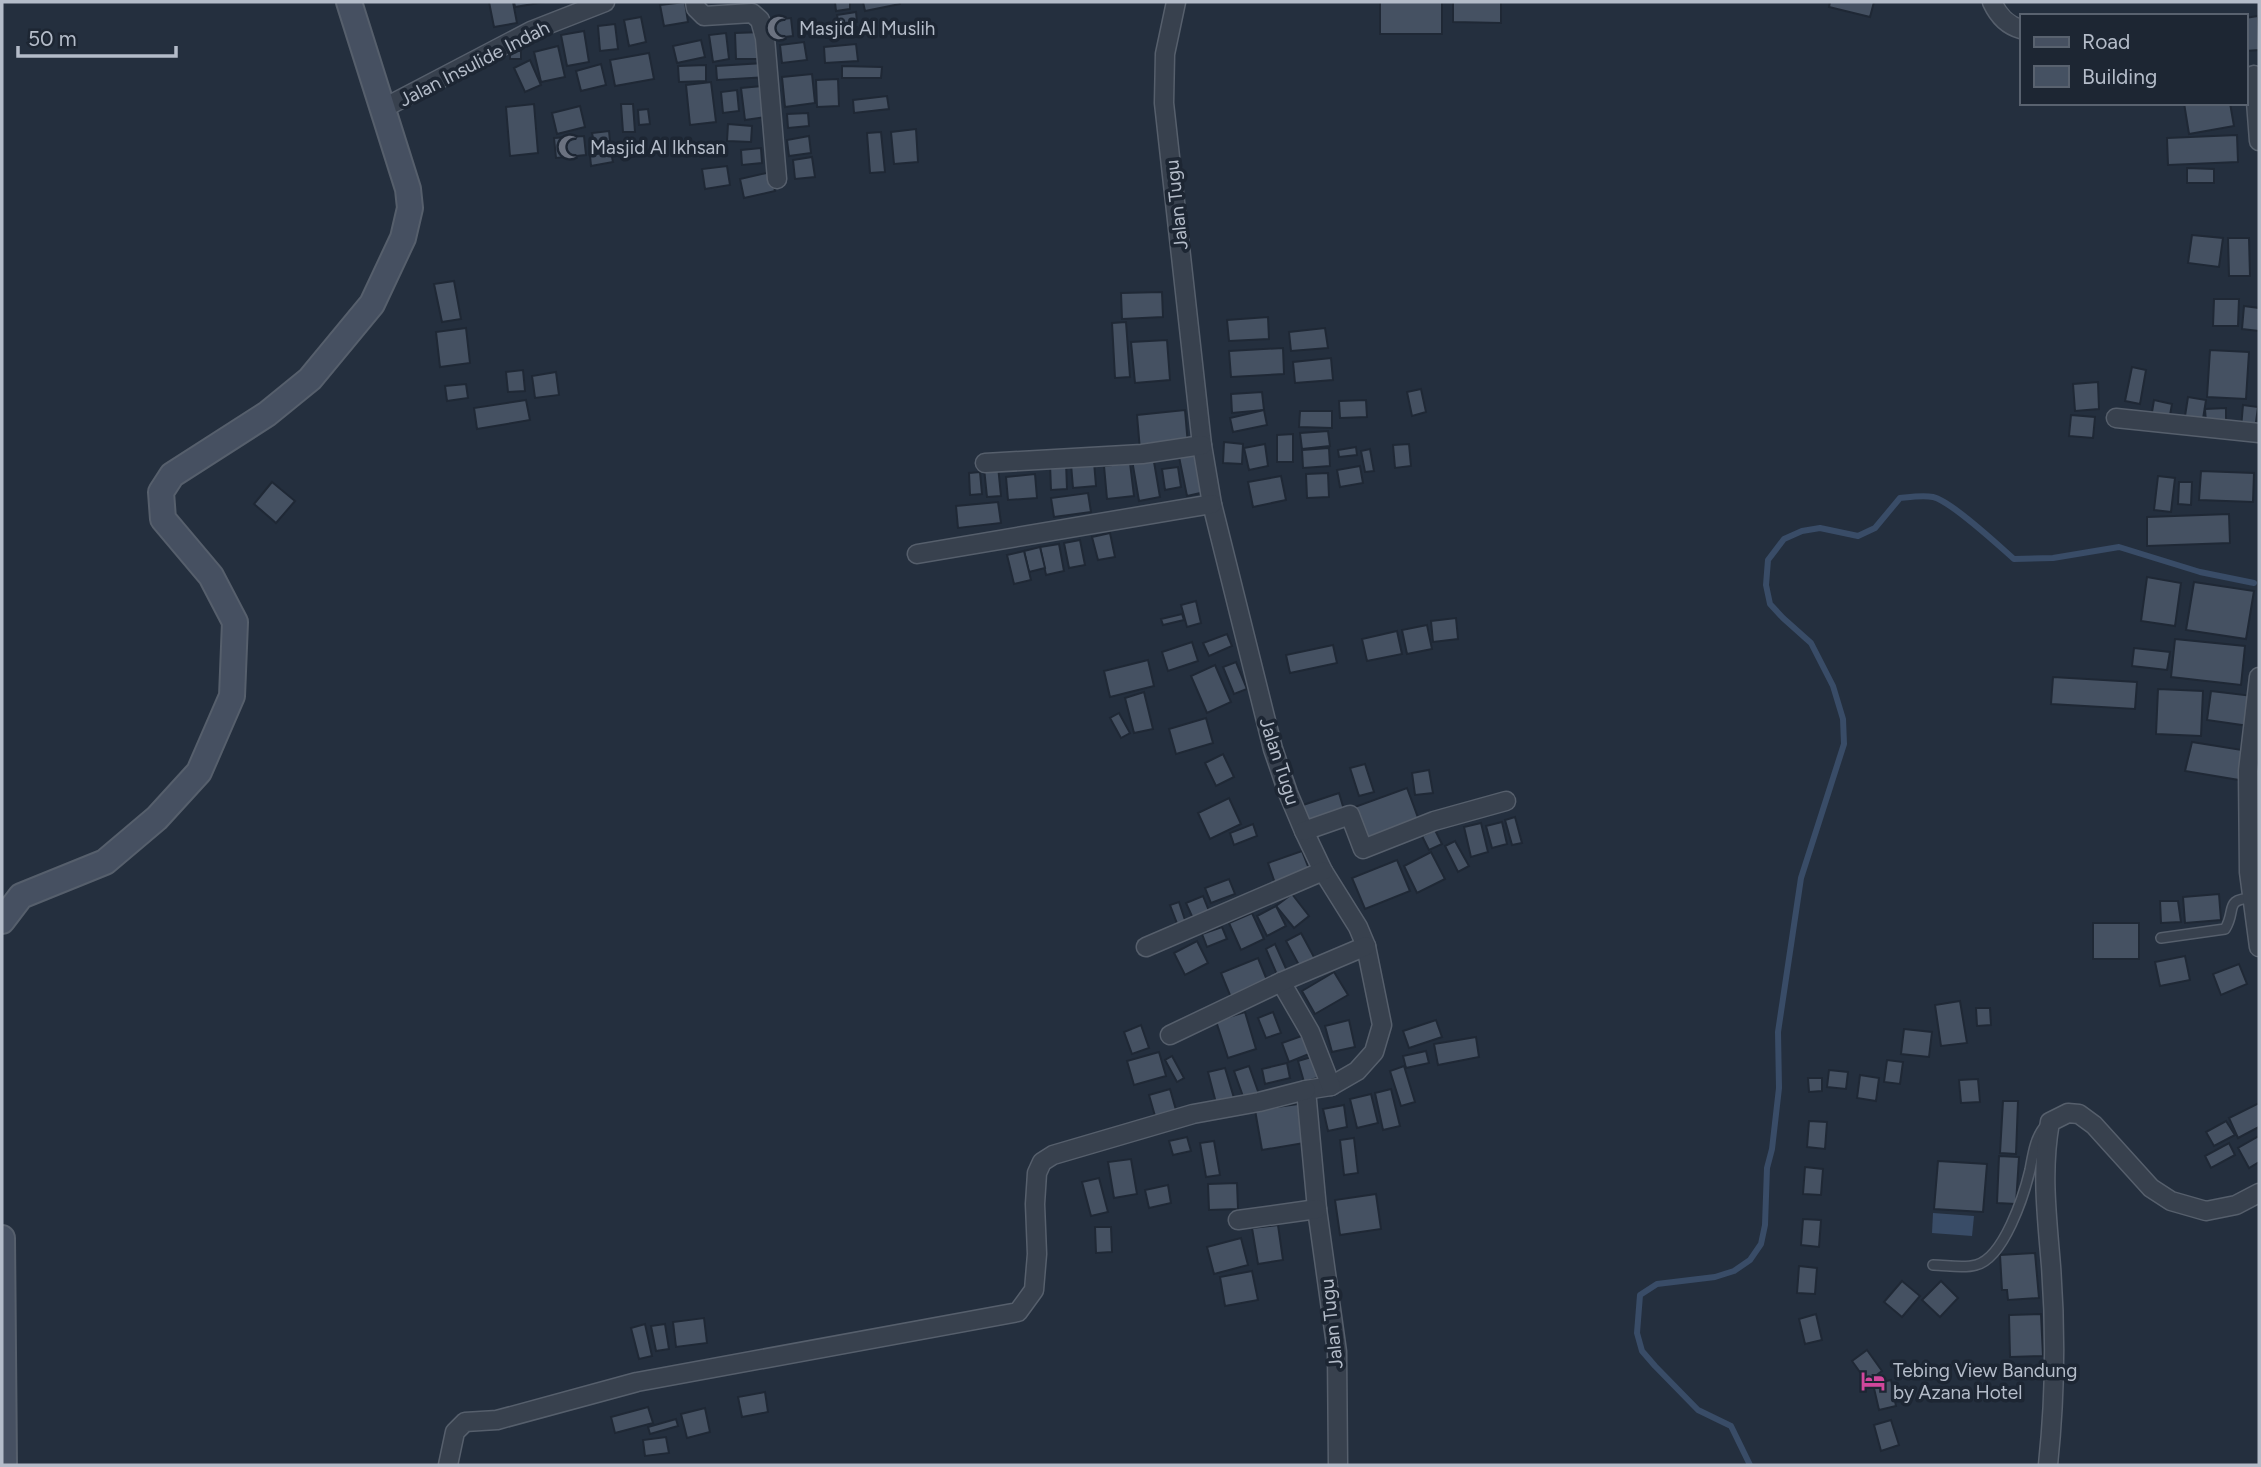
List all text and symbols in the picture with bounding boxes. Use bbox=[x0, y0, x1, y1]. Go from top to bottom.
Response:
scale bar bbox=[18, 14, 175, 58]
mosque icon: Masjid Al Muslih bbox=[765, 14, 793, 42]
legend bbox=[2020, 14, 2247, 105]
street label: Jalan Insulide Indah bbox=[395, 16, 553, 111]
place label: Masjid Al Muslih bbox=[799, 17, 935, 40]
text: 50 m bbox=[28, 26, 77, 51]
text: Road bbox=[2082, 29, 2130, 54]
text: Building bbox=[2082, 64, 2157, 89]
mosque icon: Masjid Al Ikhsan bbox=[556, 133, 584, 161]
place label: Masjid Al Ikhsan bbox=[590, 136, 726, 159]
street label: Jalan Tugu bbox=[1160, 159, 1193, 251]
street label: Jalan Tugu bbox=[1255, 715, 1304, 808]
street label: Jalan Tugu bbox=[1315, 1278, 1348, 1370]
place label: Tebing View Bandung by Azana Hotel bbox=[1893, 1359, 2077, 1404]
hotel icon: Tebing View Bandung by Azana Hotel bbox=[1859, 1367, 1887, 1395]

